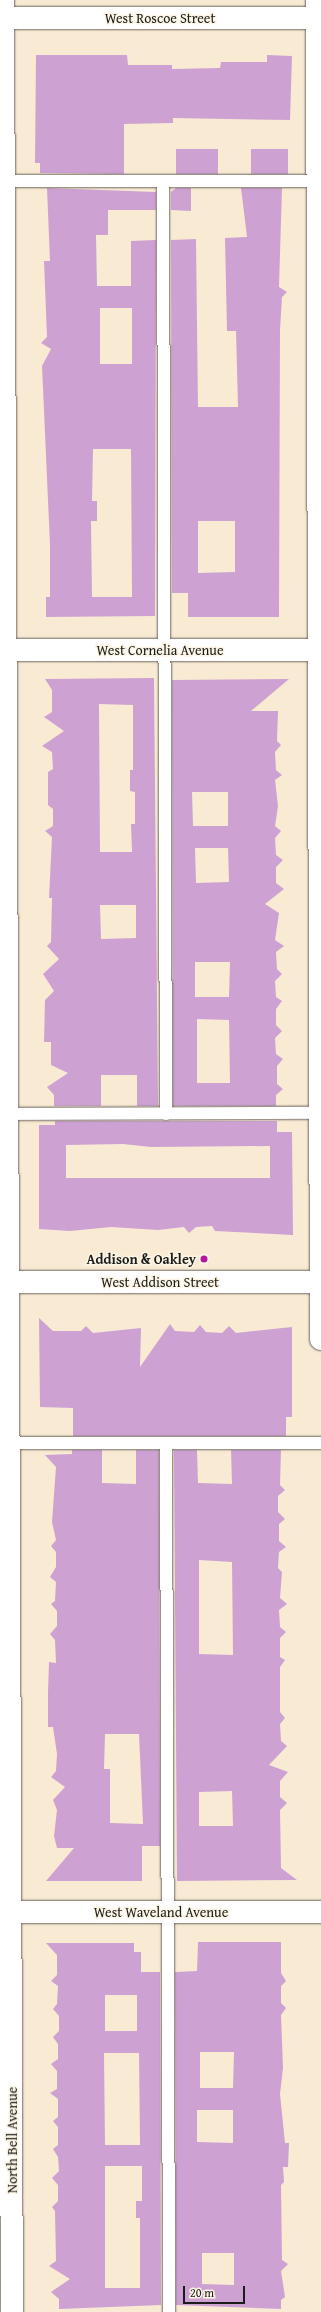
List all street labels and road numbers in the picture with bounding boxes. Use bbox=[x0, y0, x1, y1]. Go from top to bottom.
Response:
street label: West Roscoe Street bbox=[105, 10, 215, 26]
street label: West Cornelia Avenue bbox=[96, 642, 224, 658]
street label: West Addison Street bbox=[101, 1274, 219, 1290]
street label: West Waveland Avenue bbox=[94, 1904, 228, 1920]
street label: North Bell Avenue bbox=[4, 2087, 20, 2193]

